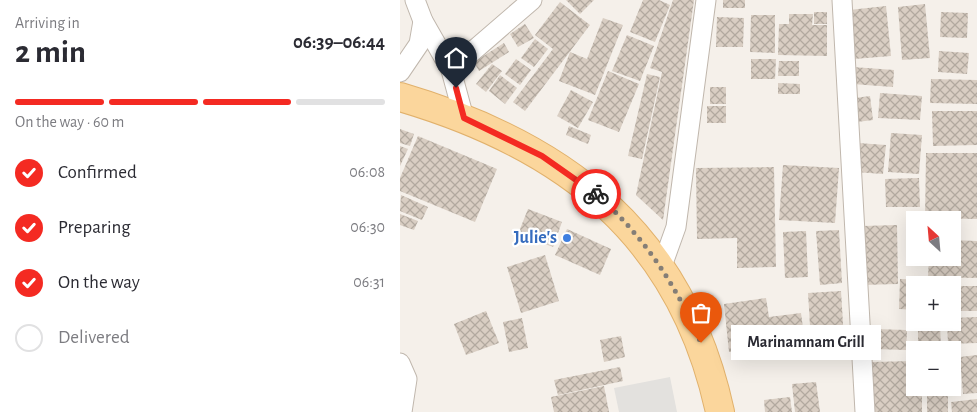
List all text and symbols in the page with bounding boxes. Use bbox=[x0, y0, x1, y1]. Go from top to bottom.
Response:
text: Arriving in bbox=[15, 15, 80, 31]
text: 06:39–06:44 bbox=[293, 33, 385, 52]
text: 2 min bbox=[15, 36, 86, 68]
pin bbox=[435, 37, 477, 88]
icon: home bbox=[442, 44, 470, 72]
text: On the way · 60 m bbox=[15, 114, 124, 130]
icon: check bbox=[15, 159, 43, 187]
text: Confirmed bbox=[58, 163, 137, 182]
text: 06:08 bbox=[349, 164, 385, 180]
courier bbox=[571, 169, 621, 219]
icon: bike bbox=[582, 180, 610, 208]
north arrow bbox=[906, 211, 961, 266]
map controls bbox=[906, 211, 961, 396]
icon: check bbox=[15, 214, 43, 242]
text: Preparing bbox=[58, 218, 131, 237]
text: 06:30 bbox=[350, 219, 385, 235]
place label: Julie's bbox=[514, 229, 557, 247]
marker: Julie's bbox=[561, 232, 573, 244]
icon: check bbox=[15, 269, 43, 297]
text: On the way bbox=[58, 273, 140, 292]
text: 06:31 bbox=[353, 274, 385, 290]
button: + bbox=[906, 276, 961, 331]
pin bbox=[680, 292, 722, 343]
icon: bag bbox=[687, 299, 715, 327]
callout: Marinamnam Grill bbox=[731, 326, 881, 360]
text: Delivered bbox=[58, 328, 130, 347]
text: Marinamnam Grill bbox=[747, 334, 865, 350]
button: − bbox=[906, 341, 961, 396]

